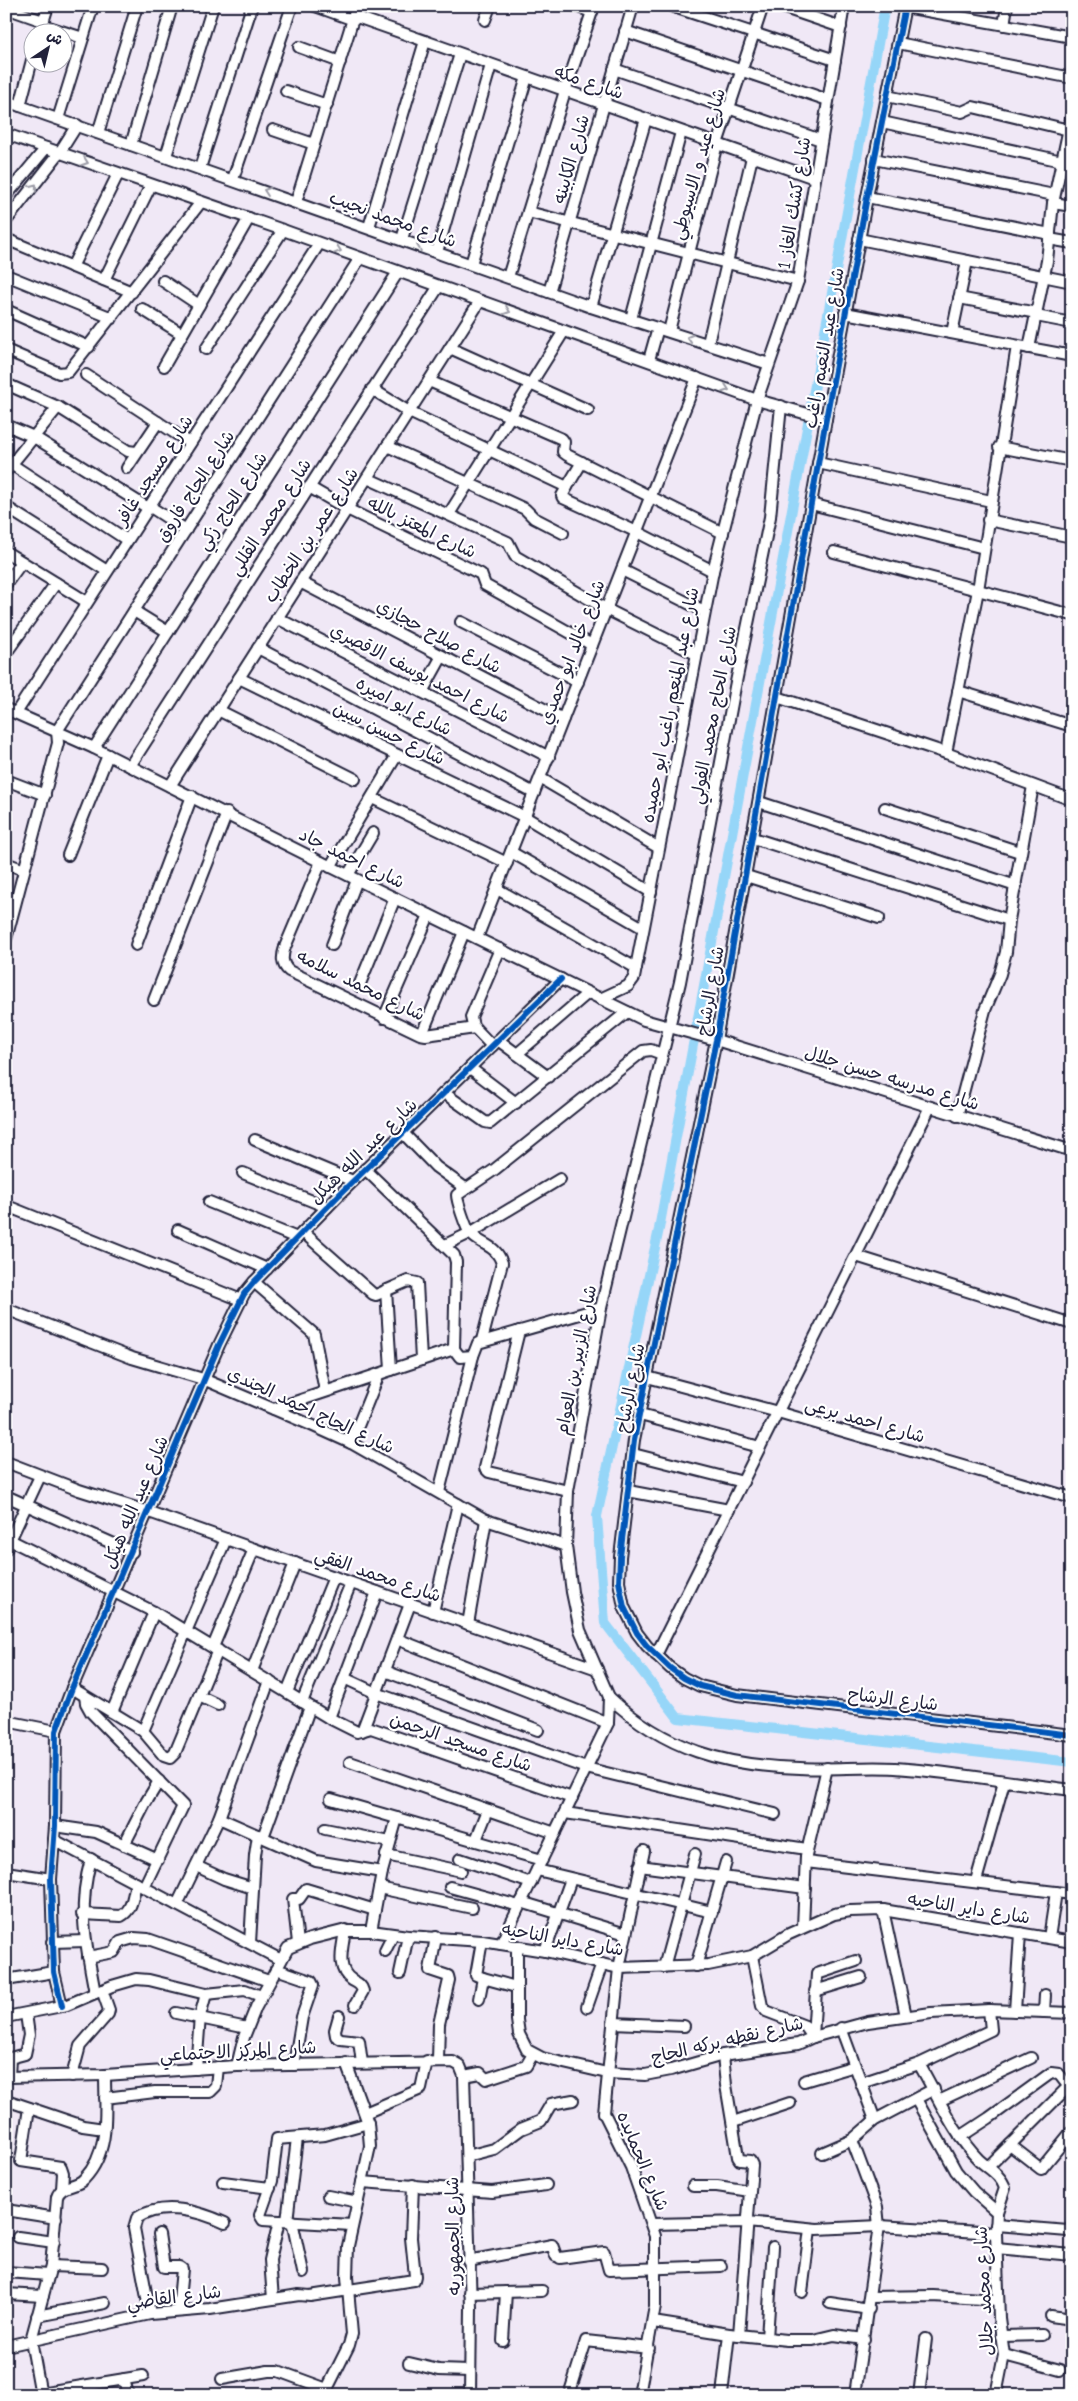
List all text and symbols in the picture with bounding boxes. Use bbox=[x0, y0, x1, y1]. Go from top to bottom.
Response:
north arrow bbox=[22, 22, 72, 72]
text: ش bbox=[44, 26, 66, 49]
street label: شارع مكه bbox=[551, 61, 626, 105]
street label: شارع عيد و الاسيوطي bbox=[667, 86, 735, 244]
street label: شارع الكابينه bbox=[549, 112, 595, 206]
street label: شارع كشك الغاز 1 bbox=[774, 136, 816, 271]
one-way arrow bbox=[81, 156, 89, 166]
one-way arrow bbox=[28, 184, 36, 193]
one-way arrow bbox=[263, 187, 272, 197]
street label: شارع محمد نجيب bbox=[326, 187, 459, 253]
one-way arrow bbox=[417, 242, 425, 252]
one-way arrow bbox=[333, 244, 342, 254]
street label: شارع عبد النعيم راغب bbox=[800, 266, 852, 431]
one-way arrow bbox=[503, 305, 511, 315]
one-way arrow bbox=[686, 333, 695, 343]
one-way arrow bbox=[722, 383, 730, 393]
street label: شارع مسجد غافر bbox=[110, 411, 199, 531]
street label: شارع الحاج فاروق bbox=[152, 427, 240, 546]
street label: شارع الحاج زكي bbox=[193, 448, 276, 557]
street label: شارع محمد القللي bbox=[225, 455, 320, 583]
street label: شارع عمر بن الخطاب bbox=[260, 464, 364, 607]
street label: شارع المعتز بالله bbox=[364, 492, 480, 564]
street label: شارع خالد ابو حمدي bbox=[535, 577, 612, 728]
street label: شارع عبد المنعم راغب ابو حميده bbox=[637, 586, 707, 825]
street label: شارع صلاح حجازي bbox=[372, 595, 505, 680]
street label: شارع احمد يوسف الاقصري bbox=[326, 619, 513, 730]
street label: شارع الحاج محمد الفولي bbox=[686, 624, 746, 807]
street label: شارع ابو اميره bbox=[352, 672, 455, 741]
street label: شارع حسن سين bbox=[329, 697, 448, 770]
street label: شارع احمد جاد bbox=[295, 824, 408, 894]
street label: شارع محمد سلامه bbox=[293, 945, 428, 1026]
street label: شارع الرشاح bbox=[692, 945, 730, 1038]
street label: شارع مدرسه حسن جلال bbox=[802, 1042, 982, 1116]
street label: شارع عبد الله هيكل bbox=[305, 1094, 423, 1209]
street label: شارع الزبير بن العوام bbox=[552, 1283, 604, 1437]
street label: شارع الرشاح bbox=[612, 1341, 650, 1435]
street label: شارع الحاج احمد الجندي bbox=[223, 1363, 397, 1460]
street label: شارع احمد برعى bbox=[802, 1393, 927, 1449]
street label: شارع عبد الله هيكل bbox=[98, 1433, 174, 1572]
street label: شارع محمد الفقي bbox=[310, 1544, 444, 1612]
street label: شارع الرشاح bbox=[846, 1684, 939, 1716]
street label: شارع مسجد الرحمن bbox=[387, 1708, 534, 1778]
street label: شارع داير الناحيه bbox=[906, 1888, 1032, 1930]
street label: شارع داير الناحيه bbox=[500, 1918, 626, 1962]
street label: شارع نقطه بركه الحاج bbox=[649, 2013, 806, 2069]
street label: شارع المركز الاجتماعي bbox=[159, 2037, 317, 2071]
street label: شارع الحمايده bbox=[611, 2108, 673, 2214]
street label: شارع الجمهوريه bbox=[442, 2176, 466, 2296]
street label: شارع محمد جلال bbox=[971, 2225, 999, 2356]
street label: شارع القاضي bbox=[126, 2281, 223, 2319]

